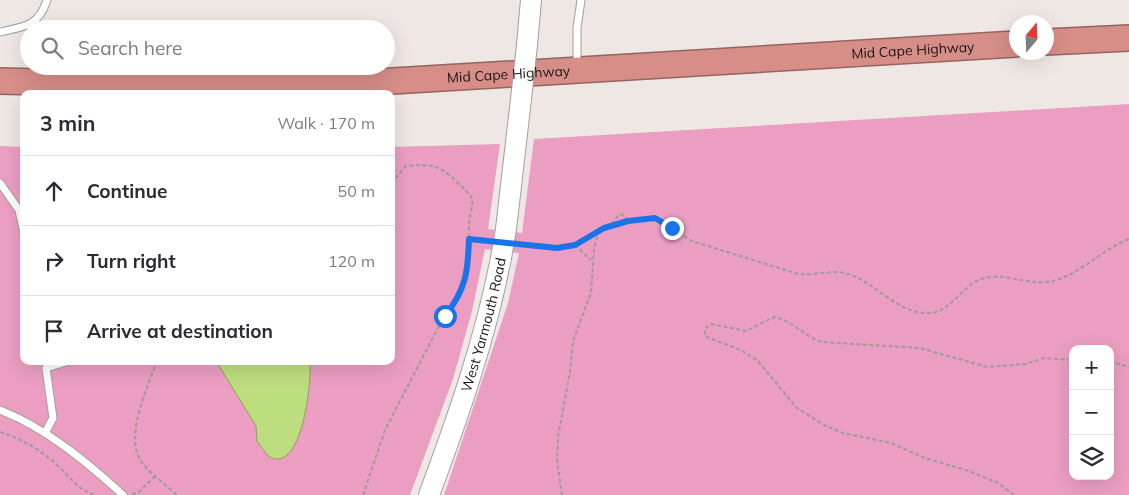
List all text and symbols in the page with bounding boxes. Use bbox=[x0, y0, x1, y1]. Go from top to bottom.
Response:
north arrow bbox=[1009, 15, 1054, 60]
search box bbox=[20, 20, 395, 75]
icon: search bbox=[38, 34, 66, 62]
text: Search here bbox=[78, 36, 182, 60]
street label: Mid Cape Highway bbox=[851, 37, 976, 63]
street label: Mid Cape Highway bbox=[447, 61, 571, 87]
text: 3 min bbox=[40, 110, 95, 136]
text: Walk · 170 m bbox=[277, 113, 375, 133]
icon: ahead bbox=[40, 177, 68, 205]
text: Continue bbox=[87, 179, 167, 203]
text: 50 m bbox=[338, 181, 375, 201]
route end bbox=[661, 217, 684, 240]
icon: right bbox=[40, 247, 68, 275]
text: Turn right bbox=[87, 249, 176, 273]
text: 120 m bbox=[328, 251, 375, 271]
street label: West Yarmouth Road bbox=[457, 256, 510, 394]
route start bbox=[434, 305, 457, 328]
icon: arrive bbox=[40, 317, 68, 345]
text: Arrive at destination bbox=[87, 319, 273, 343]
map controls bbox=[1069, 345, 1114, 480]
button: + bbox=[1069, 345, 1114, 390]
button: − bbox=[1069, 390, 1114, 435]
button: layers bbox=[1069, 435, 1114, 480]

